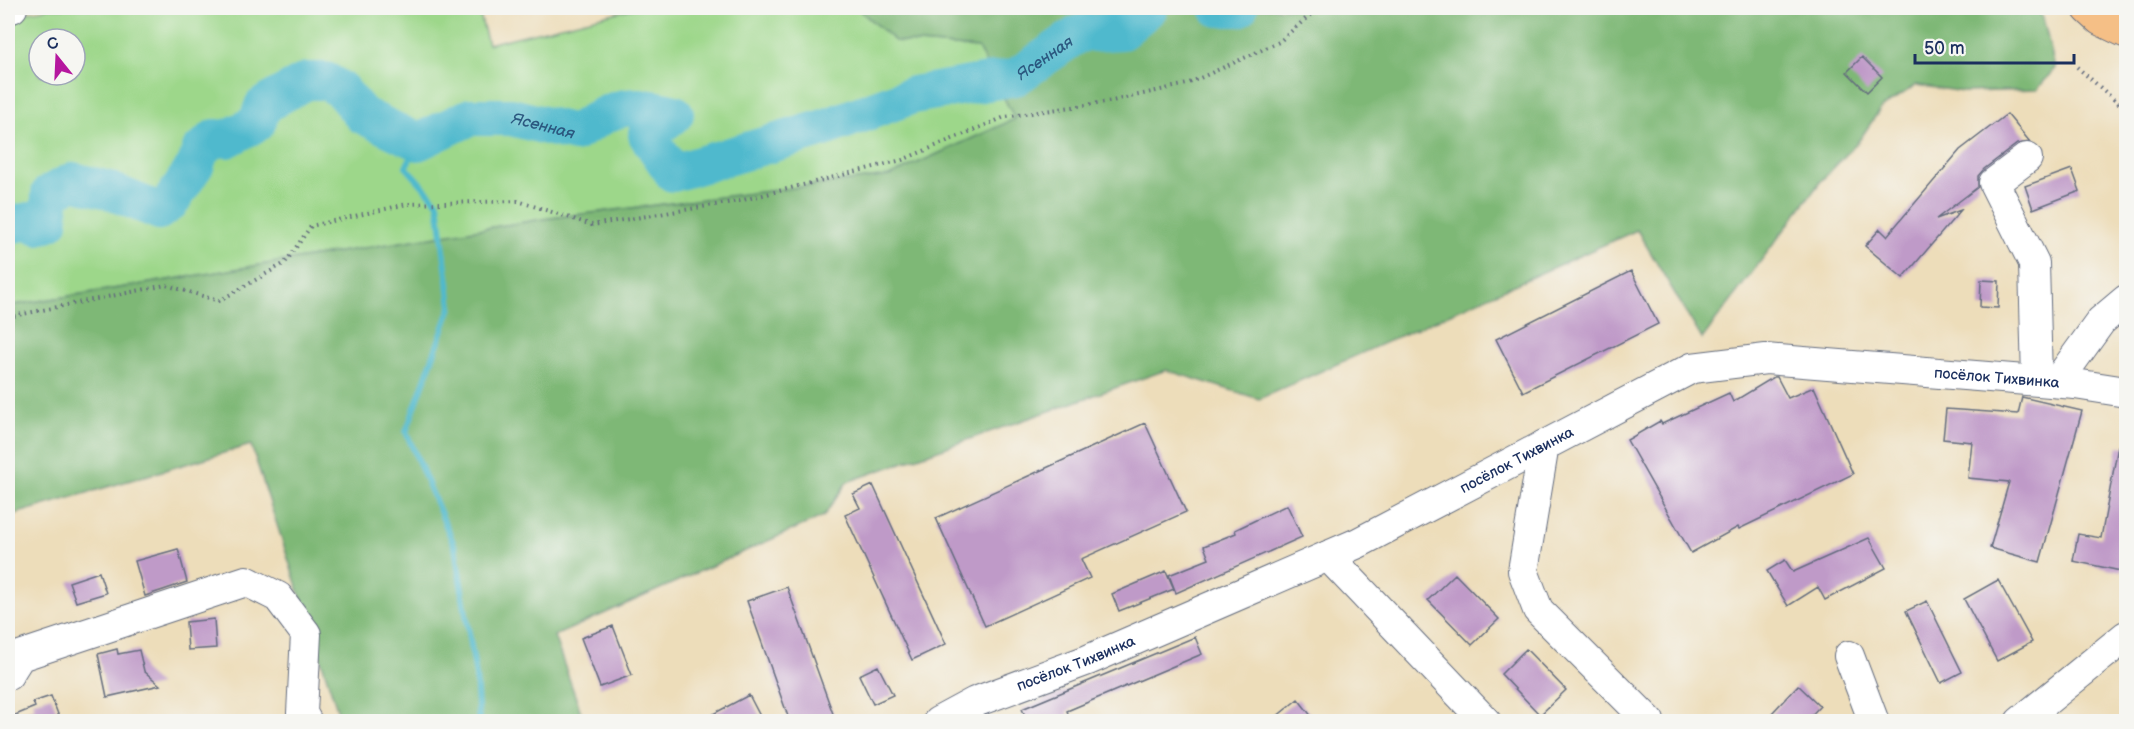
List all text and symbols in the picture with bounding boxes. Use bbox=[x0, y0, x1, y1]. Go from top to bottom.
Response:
north arrow bbox=[27, 27, 87, 87]
scale bar bbox=[1915, 27, 2074, 65]
water label: Ясенная bbox=[1013, 32, 1077, 85]
text: С bbox=[45, 33, 61, 55]
text: 50 m bbox=[1924, 38, 1965, 59]
water label: Ясенная bbox=[509, 109, 577, 144]
street label: посёлок Тихвинка bbox=[1933, 364, 2060, 393]
street label: посёлок Тихвинка bbox=[1457, 423, 1577, 498]
street label: посёлок Тихвинка bbox=[1014, 632, 1138, 696]

